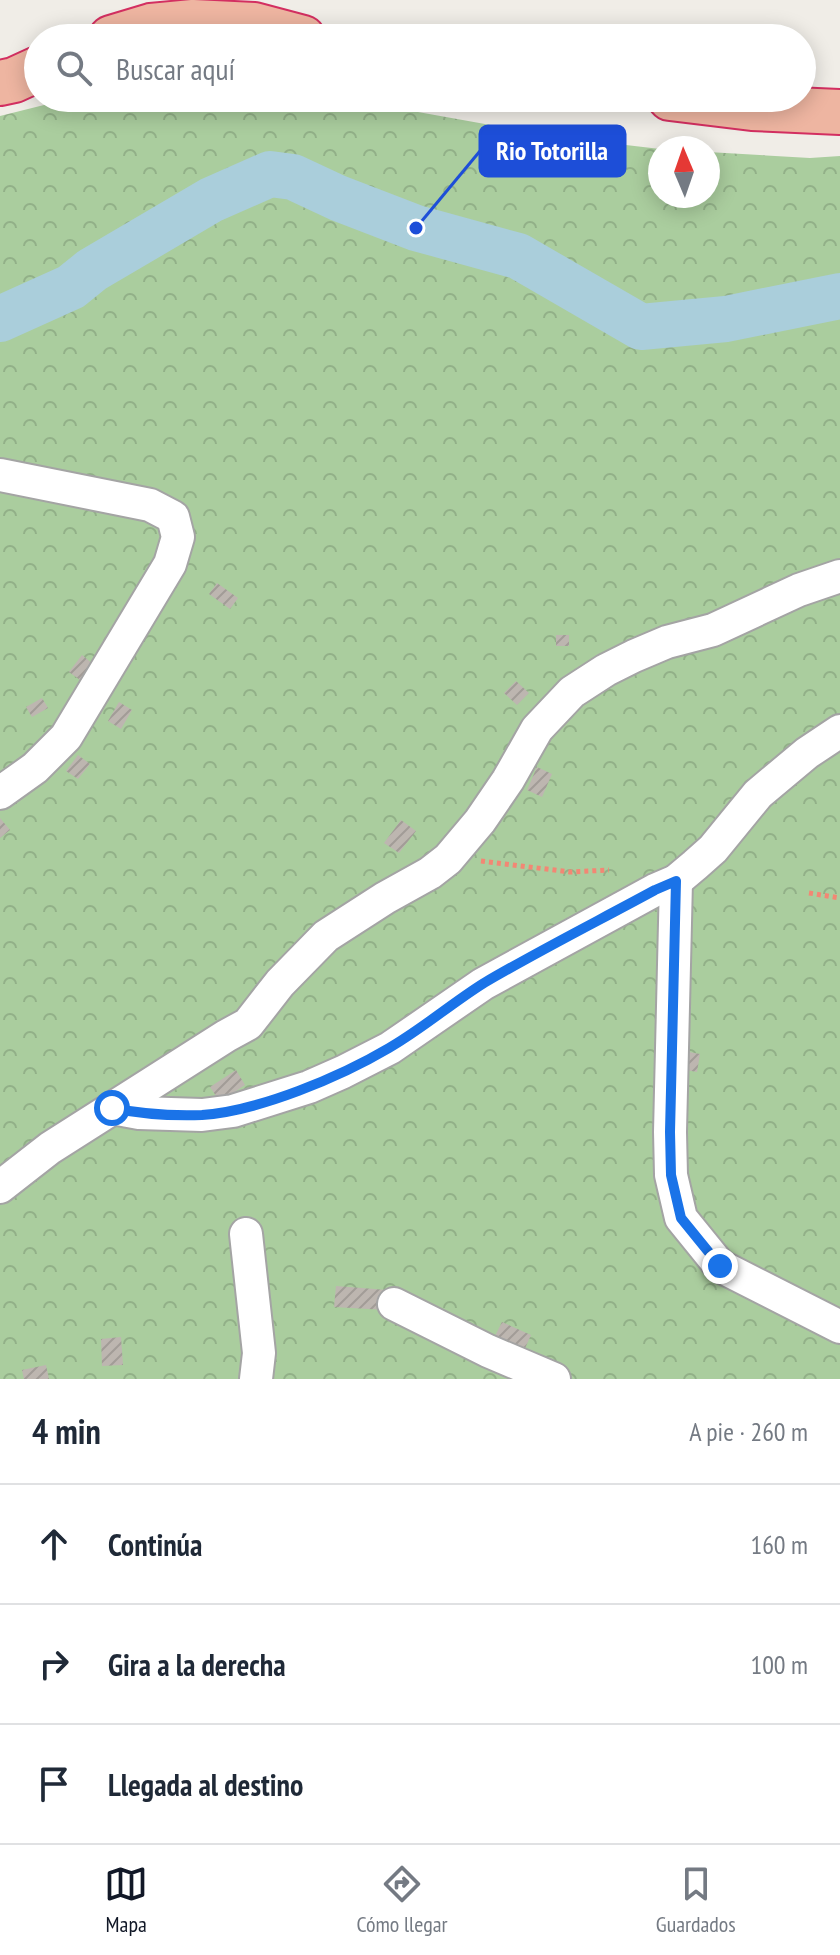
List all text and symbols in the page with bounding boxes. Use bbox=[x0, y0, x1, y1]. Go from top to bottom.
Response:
search box bbox=[24, 24, 816, 112]
icon: search bbox=[52, 46, 96, 90]
text: Buscar aquí bbox=[116, 49, 235, 88]
callout: Rio Totorilla bbox=[480, 126, 625, 176]
text: Rio Totorilla bbox=[496, 134, 608, 167]
north arrow bbox=[648, 136, 720, 208]
route start bbox=[94, 1090, 130, 1126]
route end bbox=[702, 1248, 738, 1284]
text: 4 min bbox=[32, 1409, 101, 1453]
text: A pie · 260 m bbox=[689, 1415, 808, 1448]
icon: ahead bbox=[32, 1522, 76, 1566]
text: Continúa bbox=[108, 1525, 202, 1564]
text: 160 m bbox=[750, 1528, 808, 1561]
icon: right bbox=[32, 1642, 76, 1686]
text: Gira a la derecha bbox=[108, 1645, 286, 1684]
text: 100 m bbox=[750, 1648, 808, 1681]
icon: arrive bbox=[32, 1762, 76, 1806]
text: Llegada al destino bbox=[108, 1765, 303, 1804]
tab: Mapa bbox=[104, 1862, 148, 1938]
tab: Cómo llegar bbox=[357, 1862, 447, 1938]
tab: Guardados bbox=[656, 1862, 736, 1938]

